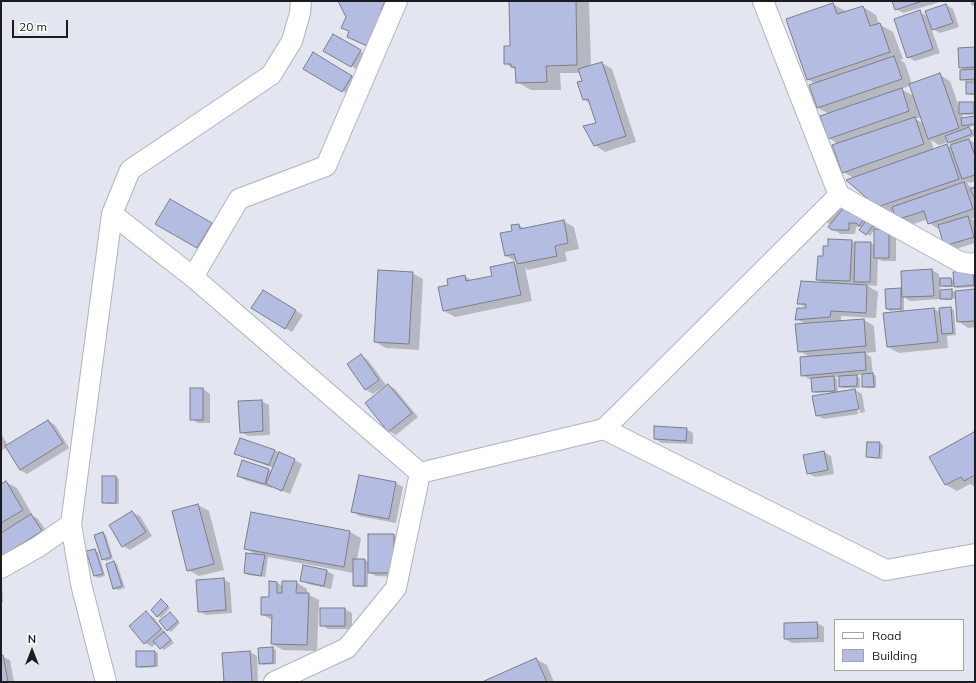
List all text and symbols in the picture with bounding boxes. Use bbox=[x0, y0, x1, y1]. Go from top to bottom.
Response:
scale bar bbox=[14, 12, 70, 38]
text: 20 m bbox=[19, 19, 47, 34]
legend bbox=[834, 619, 964, 671]
text: Road bbox=[872, 628, 901, 643]
north arrow bbox=[12, 631, 52, 671]
text: N bbox=[28, 632, 36, 646]
text: Building bbox=[872, 648, 917, 663]

